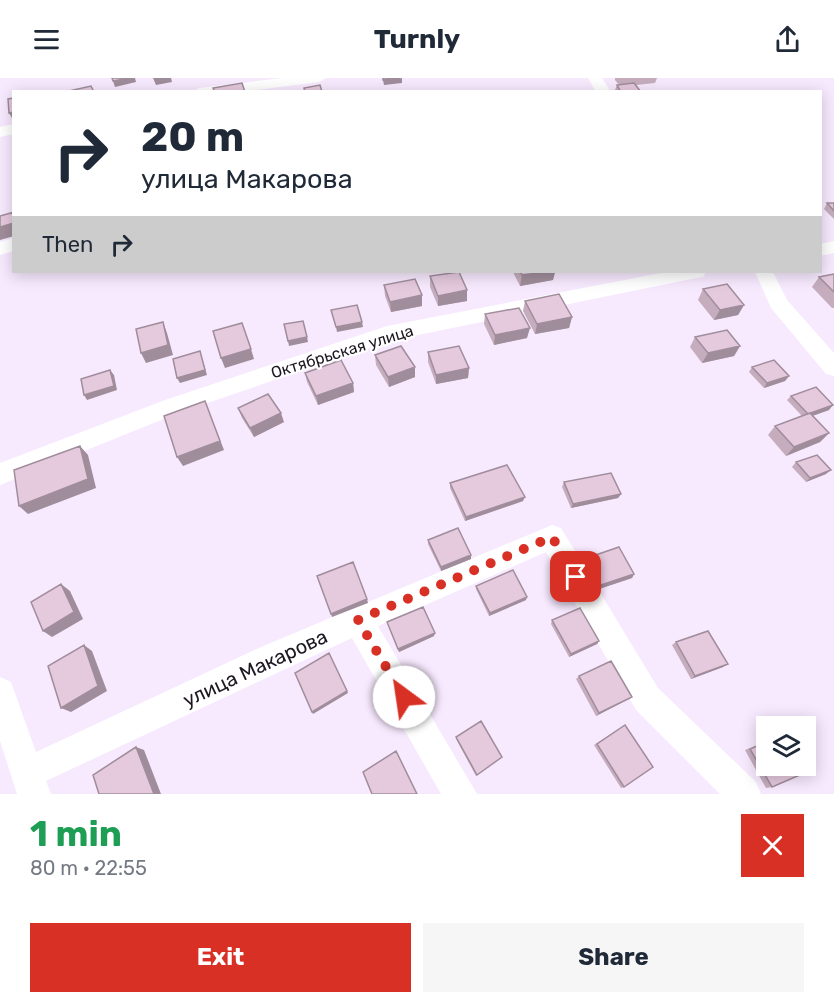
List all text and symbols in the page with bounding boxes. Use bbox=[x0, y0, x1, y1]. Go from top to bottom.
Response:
icon: menu bbox=[30, 23, 63, 56]
text: Turnly bbox=[374, 23, 460, 55]
icon: share bbox=[771, 23, 804, 56]
text: 20 m bbox=[141, 112, 244, 162]
icon: right bbox=[42, 114, 120, 192]
text: улица Макарова bbox=[141, 163, 353, 195]
icon: right bbox=[105, 228, 138, 261]
text: Then bbox=[42, 231, 93, 258]
street label: Октябрьская улица bbox=[269, 321, 416, 382]
pin bbox=[550, 551, 601, 602]
icon: arrive bbox=[559, 560, 592, 593]
street label: улица Макарова bbox=[179, 624, 331, 712]
position arrow bbox=[372, 665, 436, 729]
map controls bbox=[756, 716, 816, 776]
button: layers bbox=[756, 716, 816, 776]
text: 1 min bbox=[30, 812, 122, 855]
button: close bbox=[741, 814, 804, 877]
text: 80 m · 22:55 bbox=[30, 856, 147, 880]
button: Exit bbox=[30, 923, 411, 992]
button: Share bbox=[423, 923, 804, 992]

